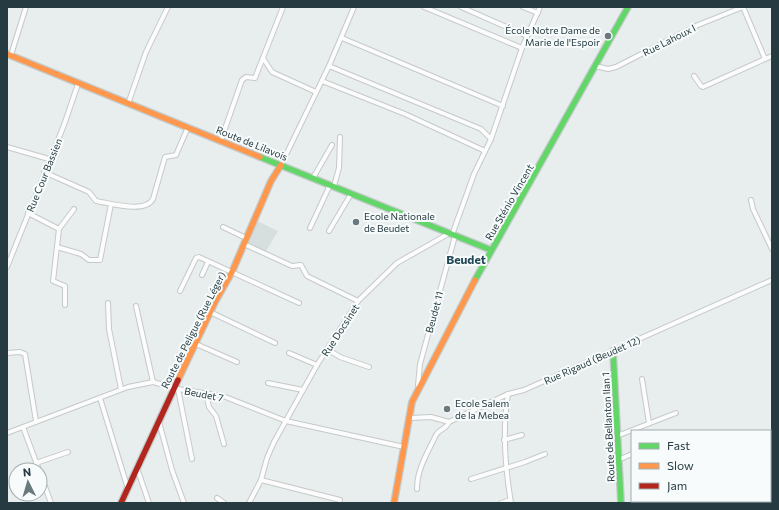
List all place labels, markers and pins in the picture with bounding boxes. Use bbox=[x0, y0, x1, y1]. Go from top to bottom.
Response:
place label: École Notre Dame de Marie de l'Espoir bbox=[505, 24, 600, 48]
marker: École Notre Dame de Marie de l'Espoir bbox=[603, 31, 613, 41]
place label: Ecole Nationale de Beudet bbox=[364, 210, 435, 234]
marker: Ecole Nationale de Beudet bbox=[351, 217, 361, 227]
place label: Ecole Salem de la Mebea bbox=[455, 397, 509, 421]
marker: Ecole Salem de la Mebea bbox=[442, 404, 452, 414]

